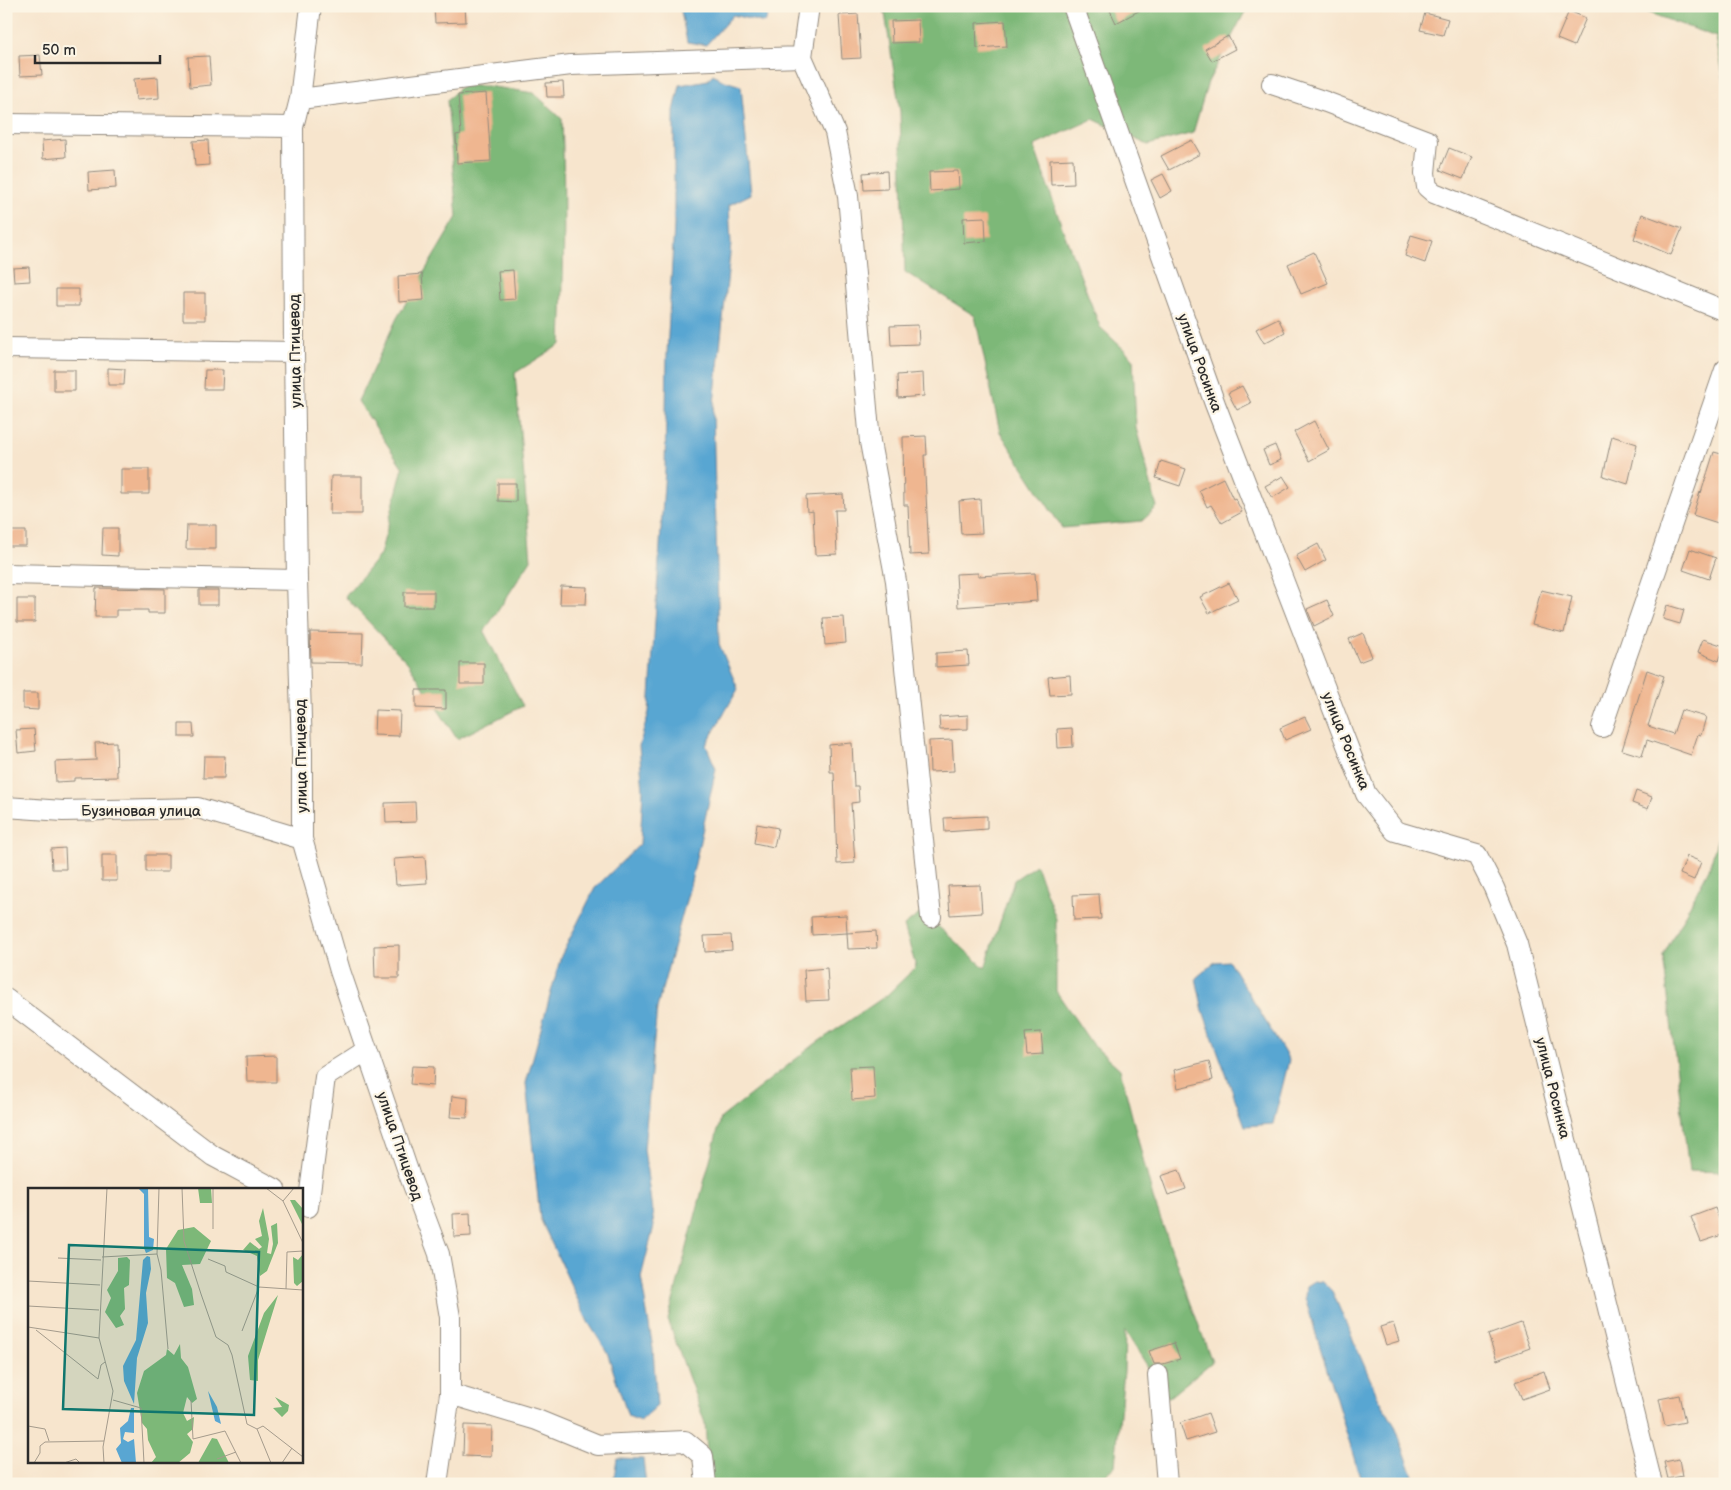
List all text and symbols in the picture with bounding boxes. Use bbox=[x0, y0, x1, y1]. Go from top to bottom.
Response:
scale bar bbox=[35, 32, 160, 64]
text: 50 m bbox=[42, 41, 76, 60]
street label: улица Птицевод bbox=[285, 294, 306, 408]
street label: улица Росинка bbox=[1173, 311, 1226, 415]
street label: улица Росинка bbox=[1317, 690, 1374, 793]
street label: улица Птицевод bbox=[291, 699, 312, 813]
street label: Бузиновая улица bbox=[81, 802, 201, 821]
street label: улица Росинка bbox=[1531, 1036, 1574, 1141]
street label: улица Птицевод bbox=[372, 1089, 427, 1203]
inset map bbox=[28, 1188, 302, 1462]

